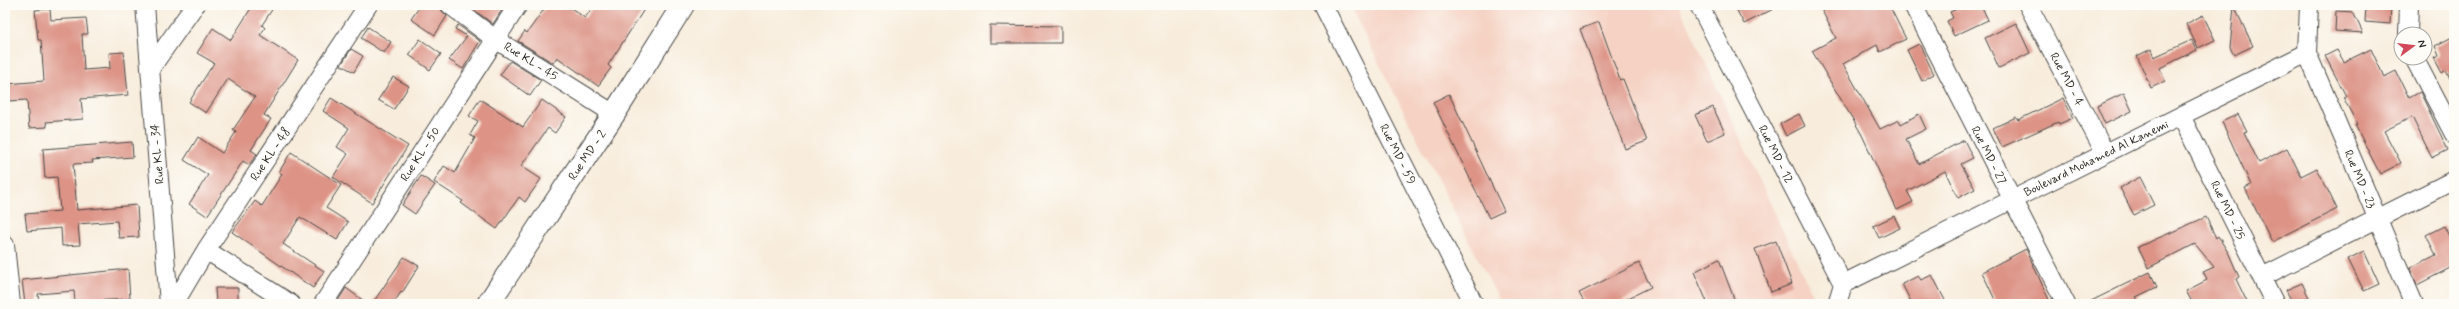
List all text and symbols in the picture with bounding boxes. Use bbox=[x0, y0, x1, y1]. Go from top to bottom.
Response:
north arrow bbox=[2393, 26, 2433, 66]
text: N bbox=[2414, 38, 2429, 49]
street label: Rue KL - 45 bbox=[500, 39, 561, 85]
street label: Rue MD - 4 bbox=[2045, 50, 2087, 109]
street label: Boulevard Mohamed Al Kanemi bbox=[2021, 117, 2172, 201]
street label: Rue MD - 59 bbox=[1375, 122, 1419, 187]
street label: Rue KL - 34 bbox=[147, 123, 169, 185]
street label: Rue MD - 12 bbox=[1754, 123, 1797, 186]
street label: Rue KL - 50 bbox=[397, 124, 444, 185]
street label: Rue MD - 27 bbox=[1967, 124, 2010, 187]
street label: Rue KL - 48 bbox=[247, 125, 295, 184]
street label: Rue MD - 2 bbox=[565, 127, 610, 184]
street label: Rue MD - 23 bbox=[2340, 148, 2379, 211]
street label: Rue MD - 25 bbox=[2206, 178, 2248, 242]

